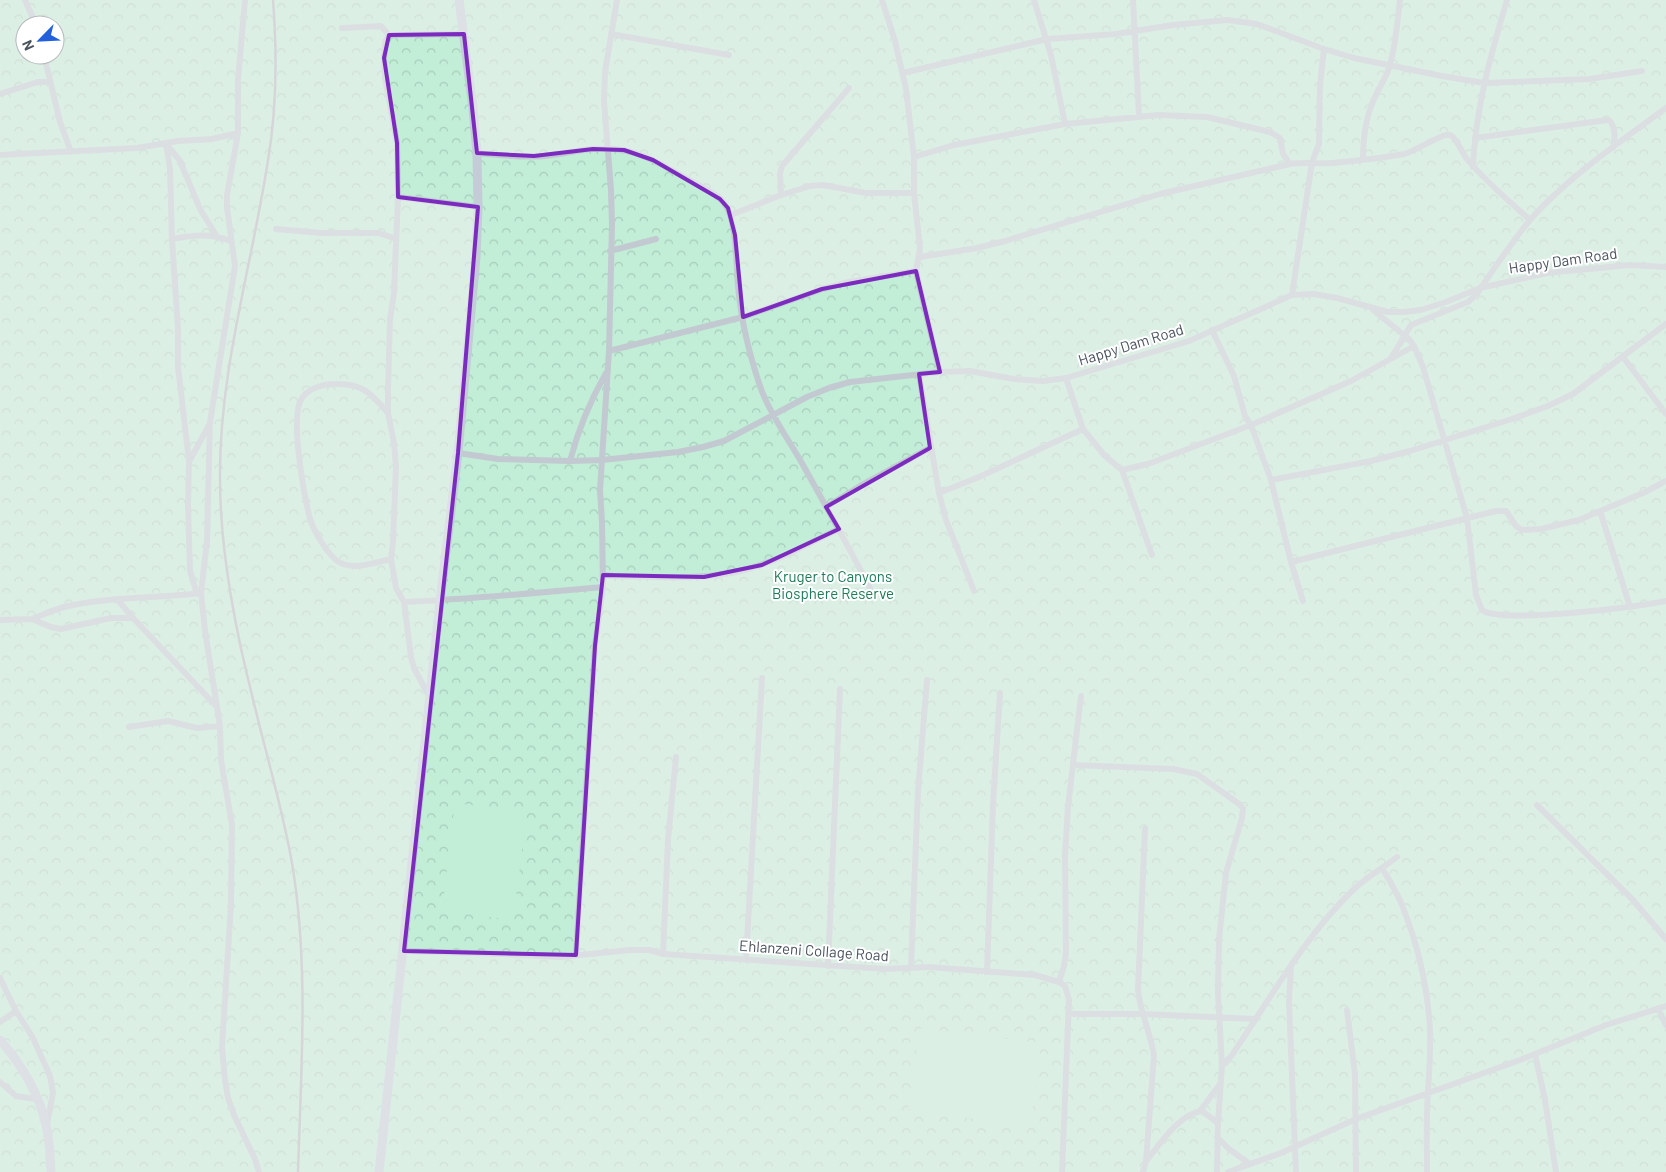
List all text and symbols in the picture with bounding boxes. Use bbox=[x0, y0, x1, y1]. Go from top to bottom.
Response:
north arrow bbox=[15, 15, 65, 65]
text: N bbox=[18, 38, 37, 53]
street label: Happy Dam Road bbox=[1508, 243, 1618, 277]
street label: Happy Dam Road bbox=[1076, 319, 1186, 369]
park label: Kruger to Canyons Biosphere Reserve bbox=[772, 567, 894, 602]
street label: Ehlanzeni Collage Road bbox=[739, 936, 889, 964]

